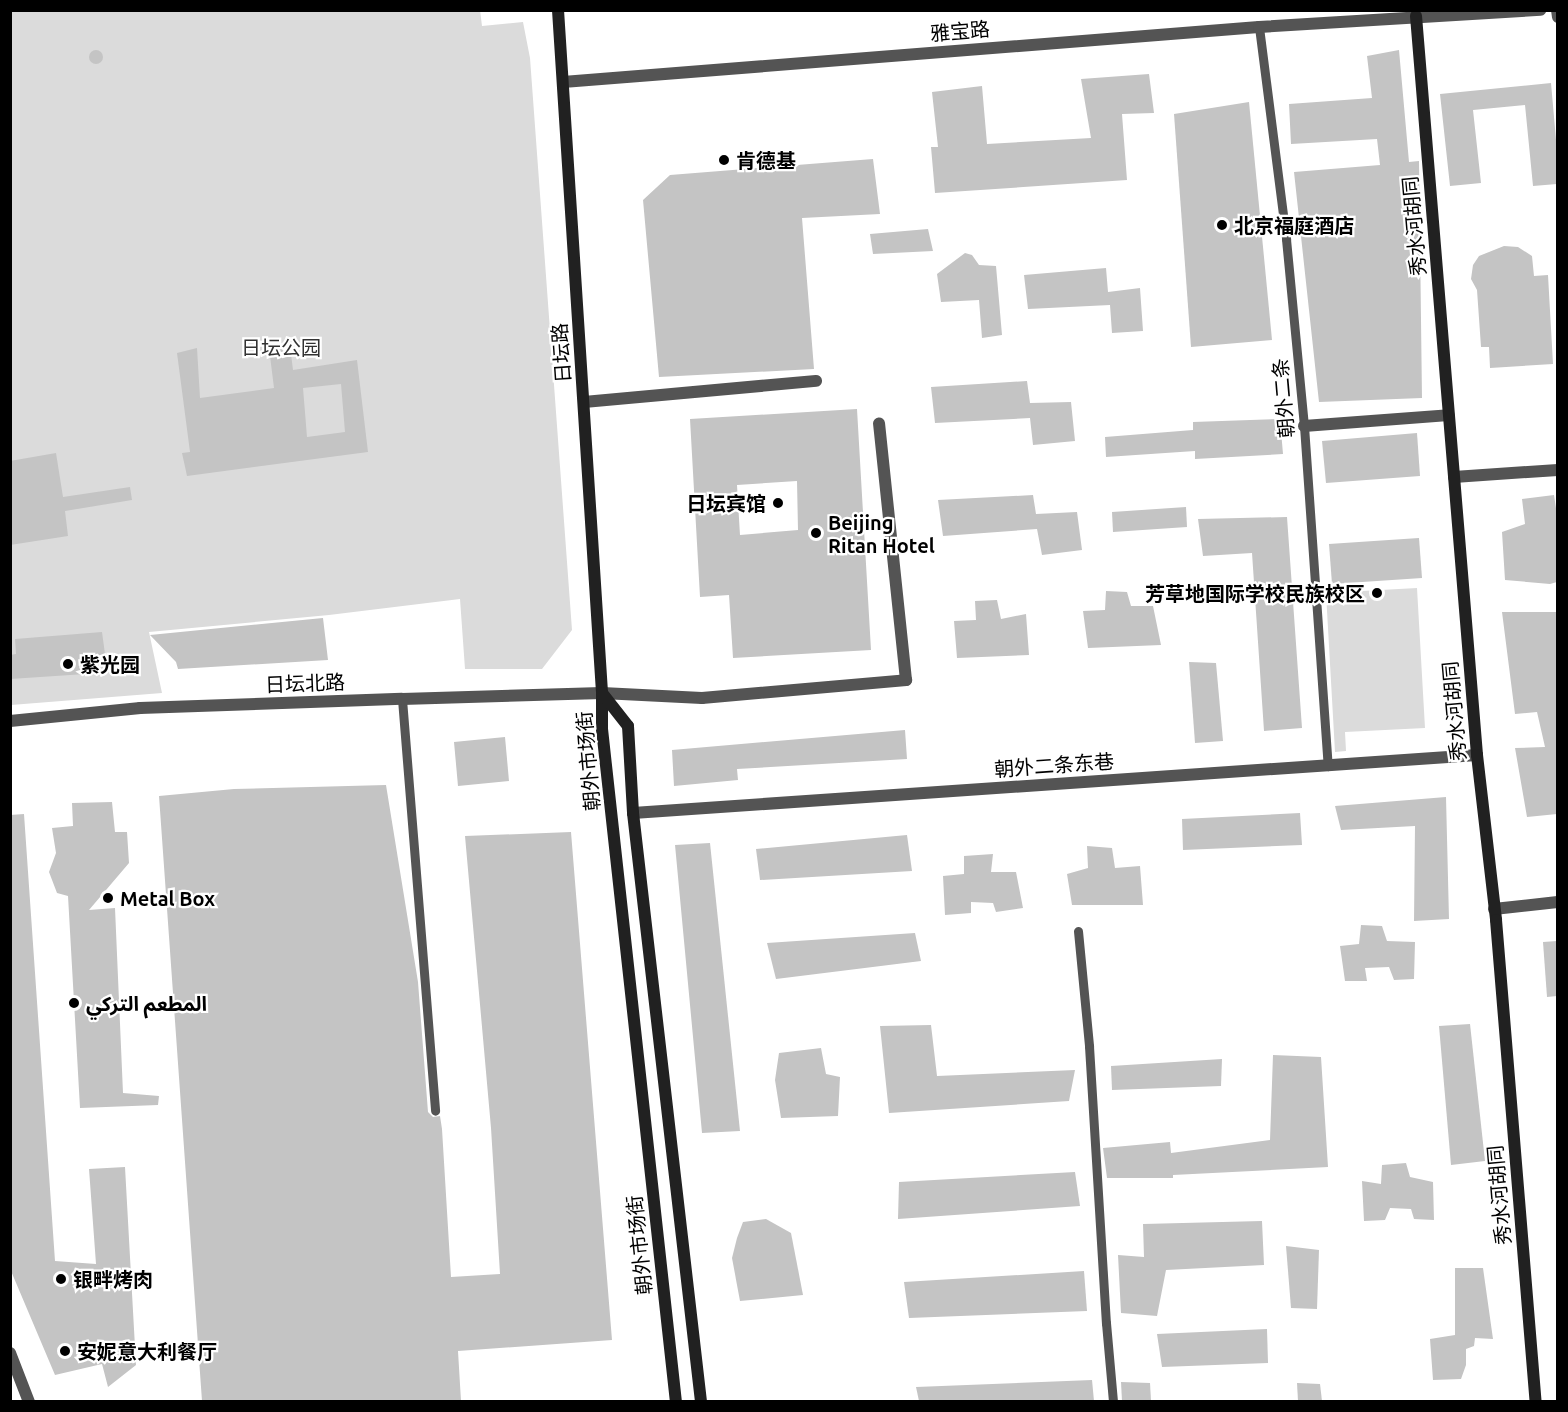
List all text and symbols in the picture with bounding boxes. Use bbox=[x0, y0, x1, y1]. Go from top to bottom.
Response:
street label: 雅宝路 bbox=[929, 16, 991, 46]
place label: 肯德基 bbox=[736, 148, 796, 172]
marker: 肯德基 bbox=[717, 153, 731, 167]
street label: 秀水河胡同 bbox=[1398, 175, 1430, 277]
place label: 北京福庭酒店 bbox=[1234, 213, 1354, 237]
marker: 北京福庭酒店 bbox=[1215, 218, 1229, 232]
street label: 日坛路 bbox=[547, 322, 575, 384]
park label: 日坛公园 bbox=[241, 335, 321, 359]
street label: 朝外二条 bbox=[1268, 357, 1298, 439]
place label: 日坛宾馆 bbox=[686, 491, 766, 515]
marker: 日坛宾馆 bbox=[771, 496, 785, 510]
place label: Beijing Ritan Hotel bbox=[828, 510, 935, 557]
marker: Beijing Ritan Hotel bbox=[809, 526, 823, 540]
place label: 芳草地国际学校民族校区 bbox=[1145, 581, 1365, 605]
marker: 芳草地国际学校民族校区 bbox=[1370, 586, 1384, 600]
place label: 紫光园 bbox=[80, 652, 140, 676]
marker: 紫光园 bbox=[61, 657, 75, 671]
street label: 秀水河胡同 bbox=[1438, 660, 1470, 762]
street label: 日坛北路 bbox=[265, 670, 345, 696]
street label: 朝外市场街 bbox=[572, 710, 604, 812]
street label: 朝外二条东巷 bbox=[993, 749, 1115, 781]
place label: Metal Box bbox=[120, 886, 215, 910]
marker: Metal Box bbox=[101, 891, 115, 905]
place label: المطعم التركي bbox=[86, 991, 207, 1015]
marker: المطعم التركي bbox=[67, 996, 81, 1010]
street label: 秀水河胡同 bbox=[1483, 1144, 1515, 1246]
street label: 朝外市场街 bbox=[622, 1194, 656, 1296]
place label: 银畔烤肉 bbox=[73, 1267, 153, 1291]
marker: 银畔烤肉 bbox=[54, 1272, 68, 1286]
place label: 安妮意大利餐厅 bbox=[77, 1339, 217, 1363]
marker: 安妮意大利餐厅 bbox=[58, 1344, 72, 1358]

